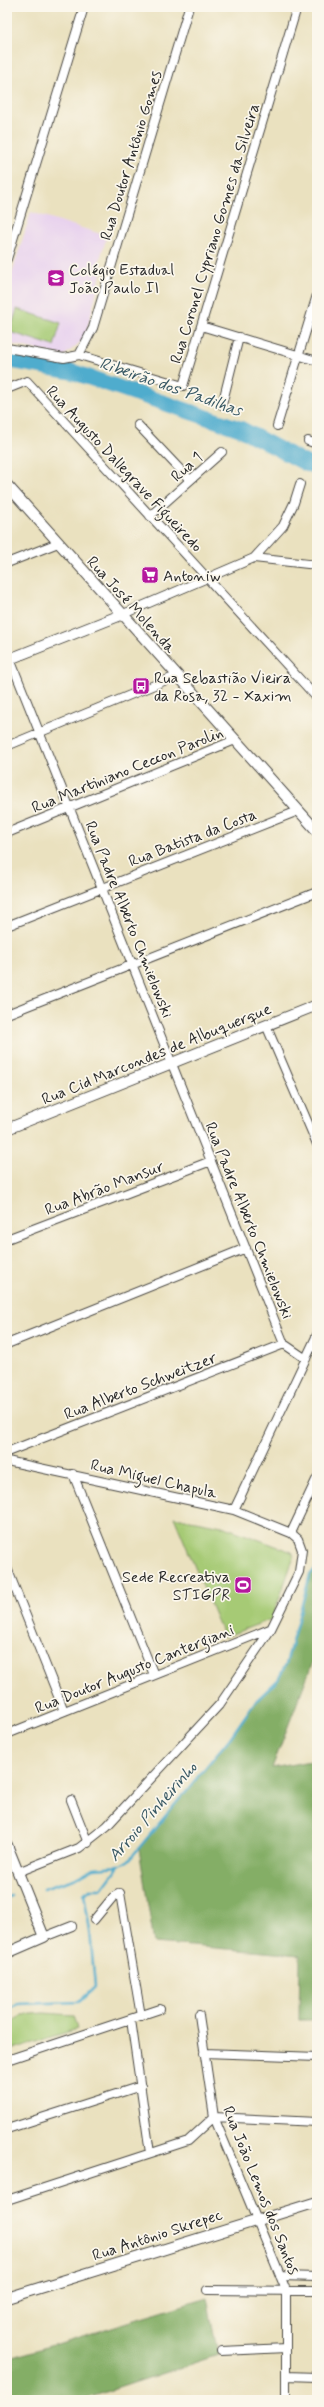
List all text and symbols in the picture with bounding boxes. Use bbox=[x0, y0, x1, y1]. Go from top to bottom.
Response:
street label: Rua Doutor Antônio Gomes bbox=[96, 68, 167, 243]
street label: Rua Coronel Cypriano Gomes da Silveira bbox=[166, 101, 265, 366]
place label: Colégio Estadual João Paulo II bbox=[69, 260, 174, 299]
school or university icon: Colégio Estadual João Paulo II bbox=[46, 268, 66, 288]
water label: Ribeirão dos Padilhas bbox=[97, 352, 246, 422]
street label: Rua Augusto Dallegrave Figueiredo bbox=[40, 381, 207, 558]
street label: Rua 1 bbox=[167, 447, 207, 487]
street label: Rua José Molenda bbox=[82, 552, 180, 658]
supermarket icon: Antoniw bbox=[140, 565, 160, 585]
place label: Antoniw bbox=[163, 566, 221, 587]
place label: Rua Sebastião Vieira da Rosa, 32 - Xaxim bbox=[154, 668, 292, 707]
bus stop icon: Rua Sebastião Vieira da Rosa, 32 - Xaxim bbox=[131, 676, 151, 696]
street label: Rua Martiniano Ceccon Parolin bbox=[29, 722, 226, 818]
street label: Rua Batista da Costa bbox=[126, 804, 259, 872]
street label: Rua Padre Alberto Chmielowski bbox=[79, 818, 178, 1021]
street label: Rua Cid Marcondes de Albuquerque bbox=[39, 999, 275, 1110]
street label: Rua Padre Alberto Chmielowski bbox=[199, 1119, 298, 1322]
street label: Rua Abrão Mansur bbox=[42, 1156, 167, 1221]
street label: Rua Alberto Schweitzer bbox=[61, 1347, 220, 1425]
street label: Rua Miguel Chapula bbox=[88, 1455, 219, 1505]
place label: Sede Recreativa STIGPR bbox=[122, 1567, 230, 1606]
sports icon: Sede Recreativa STIGPR bbox=[233, 1575, 253, 1595]
street label: Rua Doutor Augusto Cantergiani bbox=[32, 1620, 238, 1720]
water label: Arroio Pinheirinho bbox=[103, 1757, 202, 1866]
street label: Rua João Lemos dos Santos bbox=[217, 2103, 304, 2278]
street label: Rua Antônio Skrepec bbox=[90, 2204, 225, 2266]

